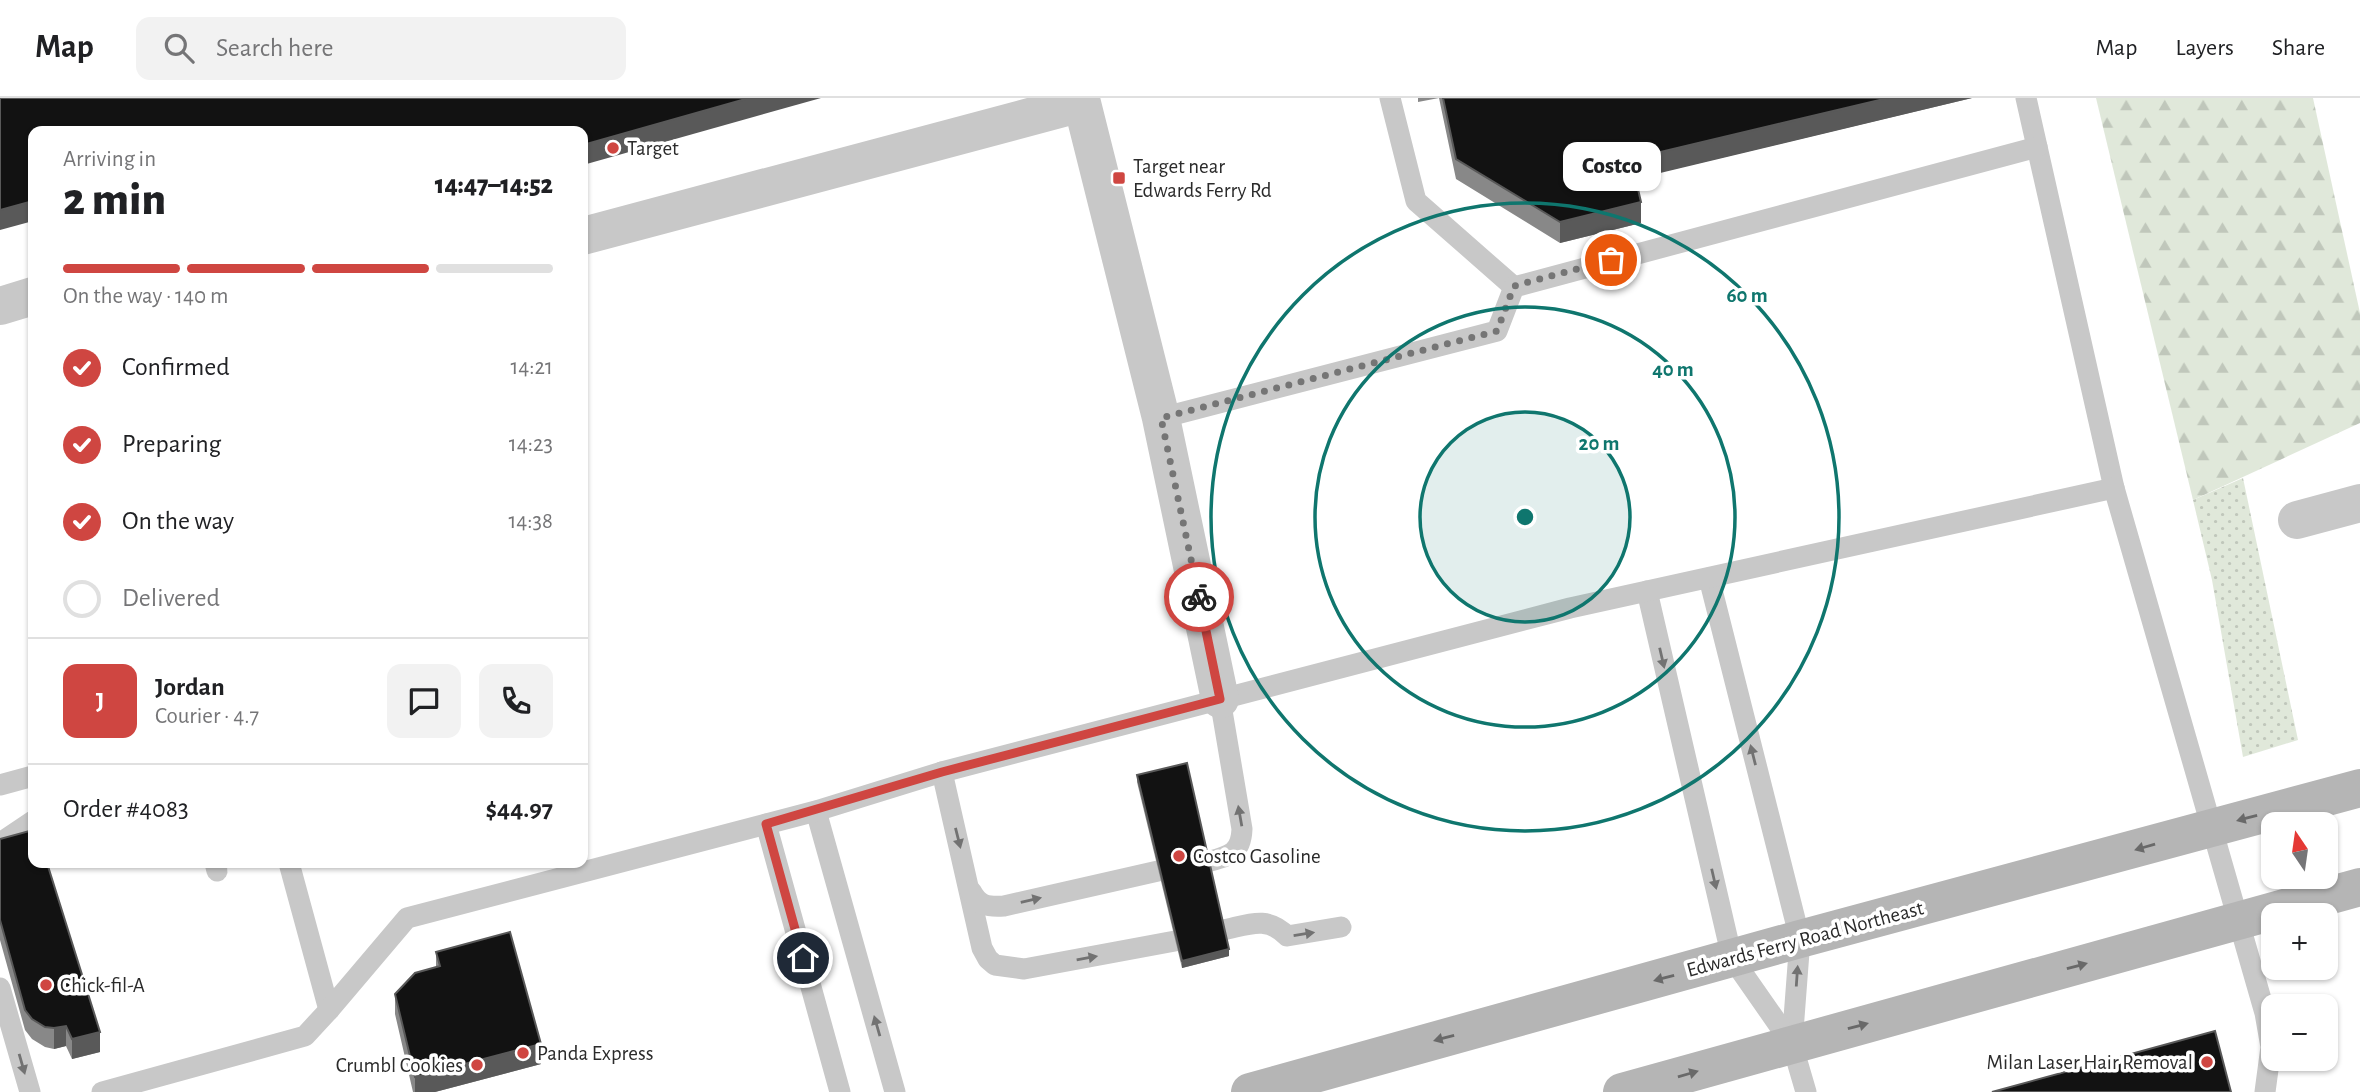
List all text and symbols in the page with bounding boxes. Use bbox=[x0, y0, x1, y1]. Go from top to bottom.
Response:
search box bbox=[136, 17, 626, 80]
icon: search bbox=[160, 29, 198, 67]
text: Map bbox=[35, 31, 94, 64]
text: Search here bbox=[216, 35, 334, 61]
text: Map bbox=[2095, 36, 2137, 60]
text: Layers bbox=[2175, 36, 2234, 60]
text: Share bbox=[2272, 36, 2325, 60]
place label: Target bbox=[627, 138, 679, 159]
marker: Target bbox=[605, 140, 621, 156]
callout: Costco bbox=[1562, 141, 1660, 190]
text: Arriving in bbox=[63, 148, 156, 171]
text: Costco bbox=[1582, 155, 1642, 178]
place label: Target near Edwards Ferry Rd bbox=[1133, 156, 1272, 201]
marker: Target near Edwards Ferry Rd bbox=[1111, 170, 1127, 186]
text: 14:47–14:52 bbox=[435, 172, 553, 198]
text: 2 min bbox=[63, 177, 166, 223]
pin bbox=[1581, 230, 1641, 290]
icon: bag bbox=[1592, 241, 1630, 279]
text: On the way · 140 m bbox=[63, 285, 228, 308]
text: 60 m bbox=[1726, 285, 1768, 306]
icon: check bbox=[63, 349, 101, 387]
text: Confirmed bbox=[122, 354, 230, 380]
text: 14:21 bbox=[510, 356, 553, 379]
text: 40 m bbox=[1652, 359, 1694, 380]
icon: check bbox=[63, 426, 101, 464]
text: Preparing bbox=[122, 431, 221, 457]
text: 14:23 bbox=[509, 433, 553, 456]
text: 20 m bbox=[1579, 433, 1619, 454]
icon: check bbox=[63, 503, 101, 541]
centre of rings bbox=[1513, 505, 1537, 529]
text: On the way bbox=[122, 508, 234, 534]
text: 14:38 bbox=[508, 510, 553, 533]
courier bbox=[1164, 562, 1234, 632]
icon: bike bbox=[1180, 578, 1218, 616]
text: Delivered bbox=[122, 585, 220, 611]
one-way arrow bbox=[1657, 647, 1668, 669]
button: chat bbox=[387, 664, 461, 738]
button: phone bbox=[479, 664, 553, 738]
text: Jordan bbox=[155, 674, 225, 700]
text: J bbox=[96, 688, 104, 714]
text: Courier · 4.7 bbox=[155, 705, 259, 728]
one-way arrow bbox=[1747, 743, 1758, 765]
text: Order #4083 bbox=[63, 796, 189, 822]
text: $44.97 bbox=[485, 796, 553, 822]
one-way arrow bbox=[1234, 805, 1245, 827]
north arrow bbox=[2261, 812, 2338, 889]
map controls bbox=[2261, 812, 2338, 1071]
one-way arrow bbox=[2236, 814, 2257, 824]
one-way arrow bbox=[953, 827, 964, 849]
one-way arrow bbox=[2134, 842, 2155, 852]
place label: Costco Gasoline bbox=[1193, 846, 1321, 867]
marker: Costco Gasoline bbox=[1171, 848, 1187, 864]
one-way arrow bbox=[1709, 869, 1720, 891]
one-way arrow bbox=[1020, 894, 1042, 905]
street label: Edwards Ferry Road Northeast bbox=[1684, 897, 1926, 981]
button: + bbox=[2261, 903, 2338, 980]
pin bbox=[773, 928, 833, 988]
one-way arrow bbox=[1293, 928, 1315, 939]
icon: home bbox=[784, 939, 822, 977]
one-way arrow bbox=[1076, 952, 1098, 963]
one-way arrow bbox=[2067, 960, 2089, 971]
one-way arrow bbox=[1792, 965, 1803, 987]
one-way arrow bbox=[1653, 973, 1674, 983]
place label: Chick-fil-A bbox=[60, 975, 145, 996]
marker: Chick-fil-A bbox=[38, 977, 54, 993]
button: − bbox=[2261, 994, 2338, 1071]
one-way arrow bbox=[871, 1016, 881, 1037]
one-way arrow bbox=[1847, 1020, 1869, 1031]
one-way arrow bbox=[1434, 1034, 1455, 1044]
place label: Panda Express bbox=[537, 1043, 653, 1064]
marker: Panda Express bbox=[515, 1045, 531, 1061]
place label: Milan Laser Hair Removal bbox=[1986, 1052, 2193, 1073]
one-way arrow bbox=[17, 1053, 27, 1074]
marker: Milan Laser Hair Removal bbox=[2199, 1054, 2215, 1070]
place label: Crumbl Cookies bbox=[336, 1055, 463, 1076]
marker: Crumbl Cookies bbox=[469, 1057, 485, 1073]
one-way arrow bbox=[1677, 1068, 1698, 1078]

